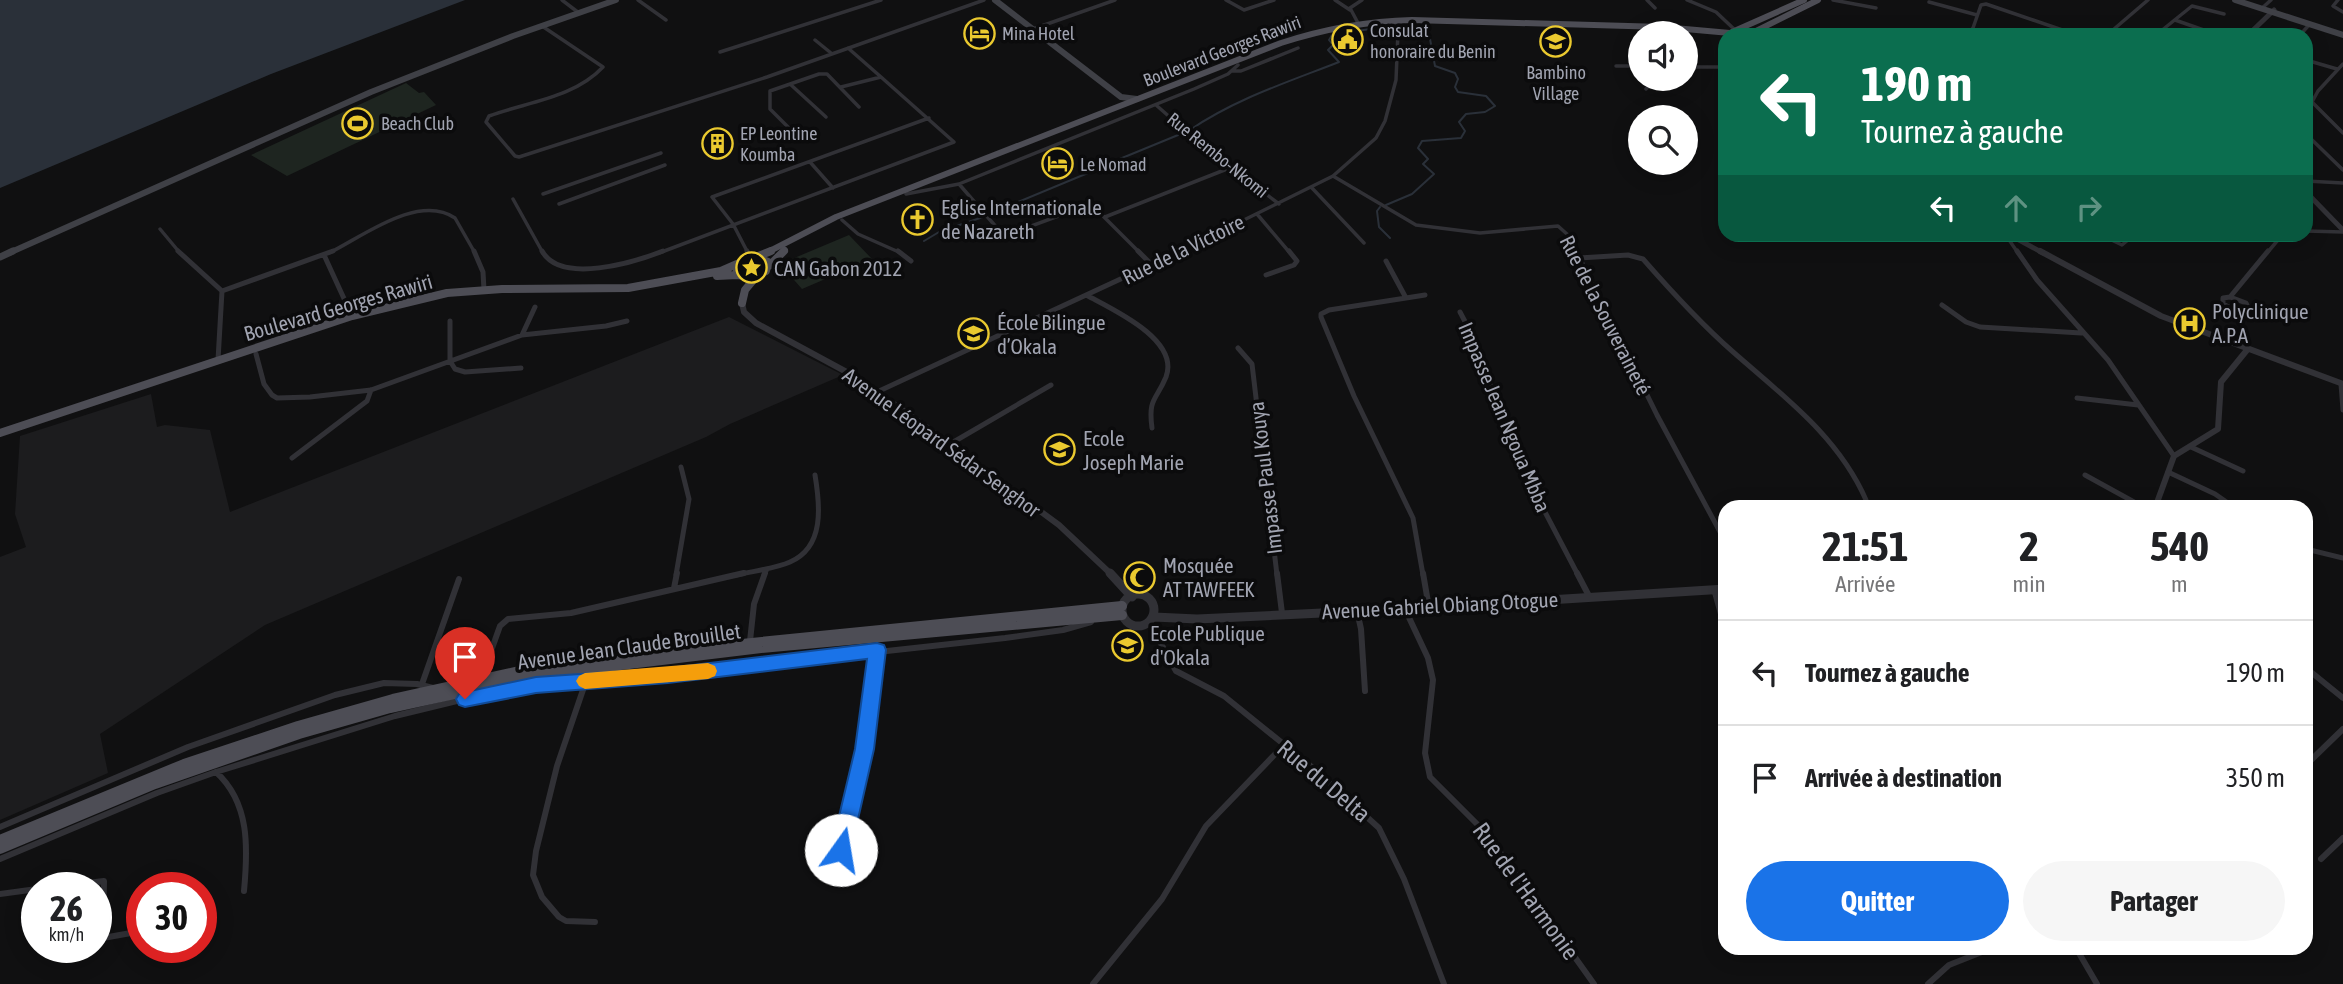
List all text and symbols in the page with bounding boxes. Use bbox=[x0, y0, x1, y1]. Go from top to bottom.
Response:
street label: Boulevard Georges Rawiri bbox=[1140, 11, 1304, 91]
hotel icon: Mina Hotel bbox=[962, 16, 996, 50]
place label: Consulat honoraire du Benin bbox=[1370, 20, 1496, 62]
map controls bbox=[1628, 21, 1698, 175]
button: sound bbox=[1628, 21, 1698, 91]
place label: Mina Hotel bbox=[1002, 23, 1075, 44]
public building icon: Consulat honoraire du Benin bbox=[1330, 23, 1364, 57]
school or university icon: Bambino Village bbox=[1539, 25, 1573, 59]
text: 190 m bbox=[1861, 55, 1972, 111]
icon: left bbox=[1746, 56, 1837, 147]
place label: Bambino Village bbox=[1526, 62, 1586, 104]
button: search bbox=[1628, 105, 1698, 175]
sports icon: Beach Club bbox=[341, 106, 375, 140]
street label: Rue Rembo-Nkomi bbox=[1163, 108, 1273, 202]
place label: Beach Club bbox=[381, 113, 454, 134]
text: Tournez à gauche bbox=[1861, 113, 2064, 150]
place label: EP Leontine Koumba bbox=[740, 123, 817, 165]
building icon: EP Leontine Koumba bbox=[700, 126, 734, 160]
hotel icon: Le Nomad bbox=[1040, 147, 1074, 181]
place label: Le Nomad bbox=[1080, 154, 1147, 175]
icon: left bbox=[1924, 189, 1962, 227]
icon: ahead bbox=[1997, 189, 2035, 227]
icon: right bbox=[2070, 189, 2108, 227]
place label: Eglise Internationale de Nazareth bbox=[941, 195, 1102, 243]
church icon: Eglise Internationale de Nazareth bbox=[901, 202, 935, 236]
street label: Rue de la Victoire bbox=[1118, 209, 1248, 289]
street label: Rue de la Souveraineté bbox=[1555, 231, 1657, 399]
place icon: CAN Gabon 2012 bbox=[734, 251, 768, 285]
place label: CAN Gabon 2012 bbox=[774, 256, 902, 280]
street label: Boulevard Georges Rawiri bbox=[241, 269, 435, 345]
place label: Polyclinique A.P.A bbox=[2212, 299, 2309, 347]
hospital icon: Polyclinique A.P.A bbox=[2172, 306, 2206, 340]
place label: École Bilingue d’Okala bbox=[997, 310, 1105, 358]
school or university icon: École Bilingue d’Okala bbox=[957, 317, 991, 351]
street label: Impasse Jean Ngoua Mbba bbox=[1454, 318, 1556, 516]
street label: Avenue Léopard Sédar Senghor bbox=[839, 362, 1046, 522]
street label: Impasse Paul Kouya bbox=[1244, 400, 1286, 556]
place label: Ecole Joseph Marie bbox=[1083, 426, 1184, 474]
school or university icon: Ecole Joseph Marie bbox=[1043, 433, 1077, 467]
text: 21:51 bbox=[1822, 522, 1909, 570]
text: 2 bbox=[2019, 522, 2039, 570]
text: 540 bbox=[2150, 522, 2209, 570]
place label: Mosquée AT TAWFEEK bbox=[1163, 553, 1255, 601]
mosque icon: Mosquée AT TAWFEEK bbox=[1123, 560, 1157, 594]
text: Arrivée bbox=[1835, 571, 1895, 597]
text: min bbox=[2013, 571, 2046, 597]
text: m bbox=[2171, 571, 2188, 597]
street label: Avenue Gabriel Obiang Otogue bbox=[1321, 587, 1559, 623]
street label: Avenue Jean Claude Brouillet bbox=[516, 618, 742, 674]
place label: Ecole Publique d'Okala bbox=[1150, 621, 1265, 669]
pin bbox=[435, 627, 495, 699]
school or university icon: Ecole Publique d'Okala bbox=[1110, 628, 1144, 662]
icon: arrive bbox=[446, 638, 484, 676]
icon: left bbox=[1746, 654, 1784, 692]
text: Tournez à gauche bbox=[1805, 658, 1970, 688]
text: 190 m bbox=[2226, 658, 2285, 688]
street label: Rue du Delta bbox=[1272, 734, 1376, 828]
icon: arrive bbox=[1746, 759, 1784, 797]
text: Arrivée à destination bbox=[1805, 763, 2002, 793]
text: 350 m bbox=[2226, 763, 2285, 793]
position arrow bbox=[804, 813, 878, 887]
street label: Rue de l'Harmonie bbox=[1467, 817, 1585, 965]
button: Quitter bbox=[1746, 861, 2009, 941]
button: Partager bbox=[2023, 861, 2285, 941]
speed limit sign: 30 bbox=[126, 872, 217, 963]
text: 26 bbox=[50, 888, 83, 928]
text: km/h bbox=[49, 924, 84, 945]

